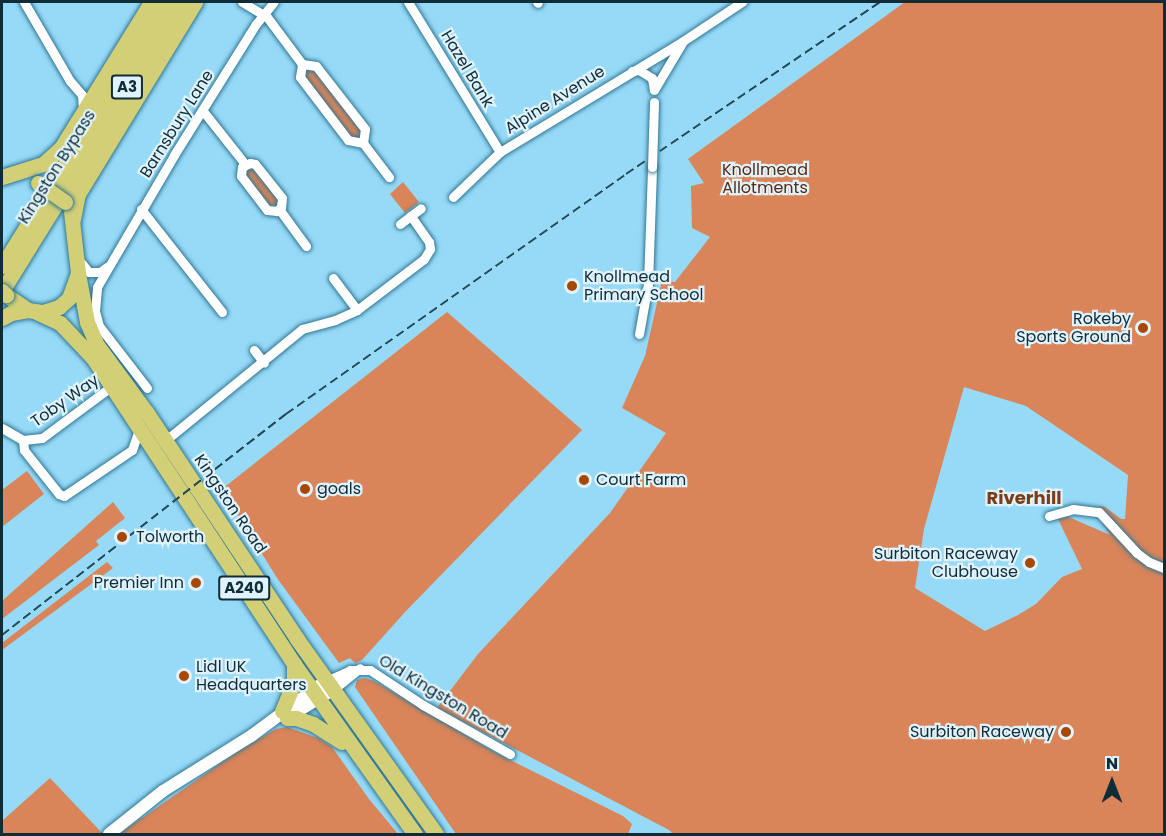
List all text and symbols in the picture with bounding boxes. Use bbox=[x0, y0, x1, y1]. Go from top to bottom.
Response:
street label: Hazel Bank bbox=[437, 27, 497, 111]
street label: Alpine Avenue bbox=[502, 62, 608, 138]
street label: Barnsbury Lane bbox=[136, 67, 218, 181]
road number: A3 bbox=[110, 75, 144, 99]
street label: Kingston Bypass bbox=[14, 107, 100, 227]
park label: Knollmead Allotments bbox=[722, 160, 808, 198]
place label: Knollmead Primary School bbox=[584, 267, 703, 305]
marker: Knollmead Primary School bbox=[565, 279, 579, 293]
place label: Rokeby Sports Ground bbox=[1016, 309, 1131, 347]
marker: Rokeby Sports Ground bbox=[1136, 321, 1150, 335]
street label: Toby Way bbox=[27, 371, 103, 431]
street label: Kingston Road bbox=[190, 451, 270, 557]
place label: Court Farm bbox=[596, 470, 686, 490]
marker: Court Farm bbox=[577, 473, 591, 487]
place label: goals bbox=[317, 479, 361, 499]
marker: goals bbox=[298, 482, 312, 496]
district label: Riverhill bbox=[986, 487, 1062, 509]
place label: Tolworth bbox=[136, 527, 204, 547]
marker: Tolworth bbox=[113, 528, 131, 546]
place label: Surbiton Raceway Clubhouse bbox=[874, 544, 1018, 582]
marker: Surbiton Raceway Clubhouse bbox=[1023, 556, 1037, 570]
place label: Premier Inn bbox=[94, 573, 184, 593]
marker: Premier Inn bbox=[189, 576, 203, 590]
road number: A240 bbox=[217, 576, 271, 600]
street label: Old Kingston Road bbox=[375, 651, 511, 743]
place label: Lidl UK Headquarters bbox=[196, 657, 307, 695]
marker: Lidl UK Headquarters bbox=[177, 669, 191, 683]
place label: Surbiton Raceway bbox=[910, 722, 1054, 742]
marker: Surbiton Raceway bbox=[1059, 725, 1073, 739]
north arrow bbox=[1082, 752, 1142, 812]
text: N bbox=[1106, 752, 1118, 775]

